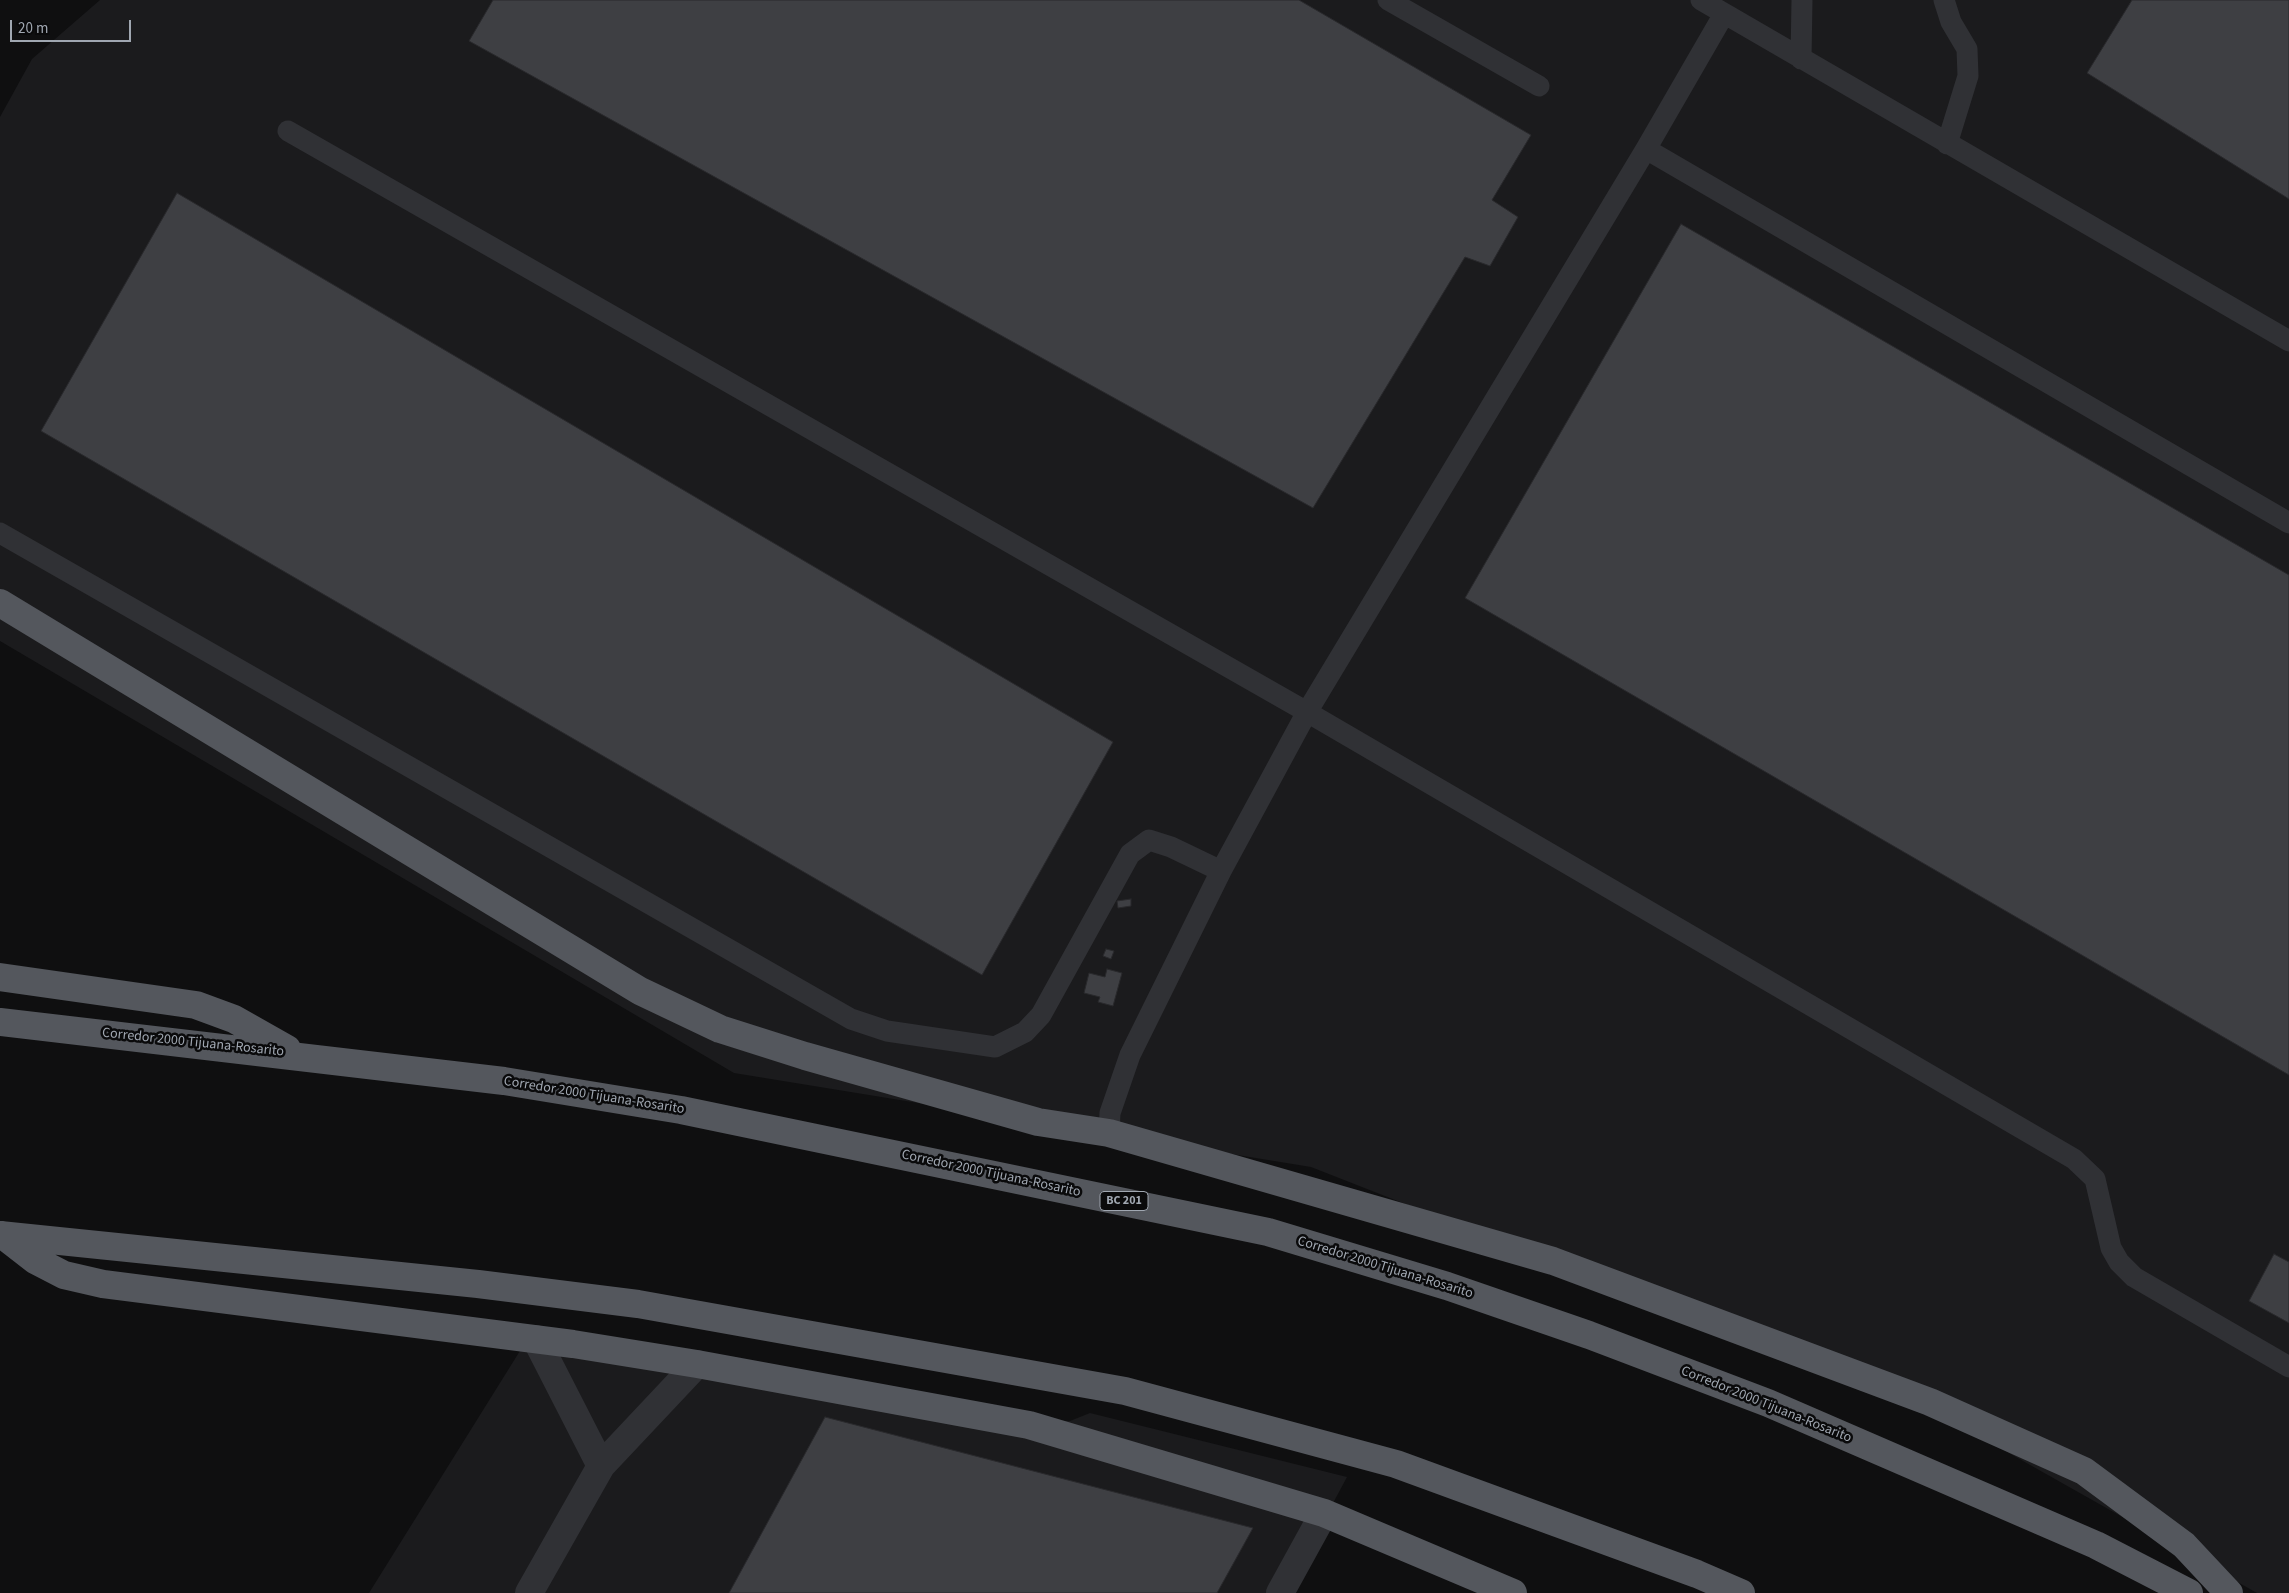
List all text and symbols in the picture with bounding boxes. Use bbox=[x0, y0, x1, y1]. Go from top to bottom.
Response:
scale bar bbox=[12, 10, 134, 42]
text: 20 m bbox=[18, 18, 48, 39]
street label: Corredor 2000 Tijuana-Rosarito bbox=[101, 1025, 285, 1061]
street label: Corredor 2000 Tijuana-Rosarito bbox=[502, 1073, 686, 1119]
street label: Corredor 2000 Tijuana-Rosarito bbox=[900, 1147, 1082, 1201]
road number: BC 201 bbox=[1100, 1192, 1148, 1210]
street label: Corredor 2000 Tijuana-Rosarito bbox=[1295, 1233, 1475, 1303]
street label: Corredor 2000 Tijuana-Rosarito bbox=[1678, 1363, 1854, 1447]

